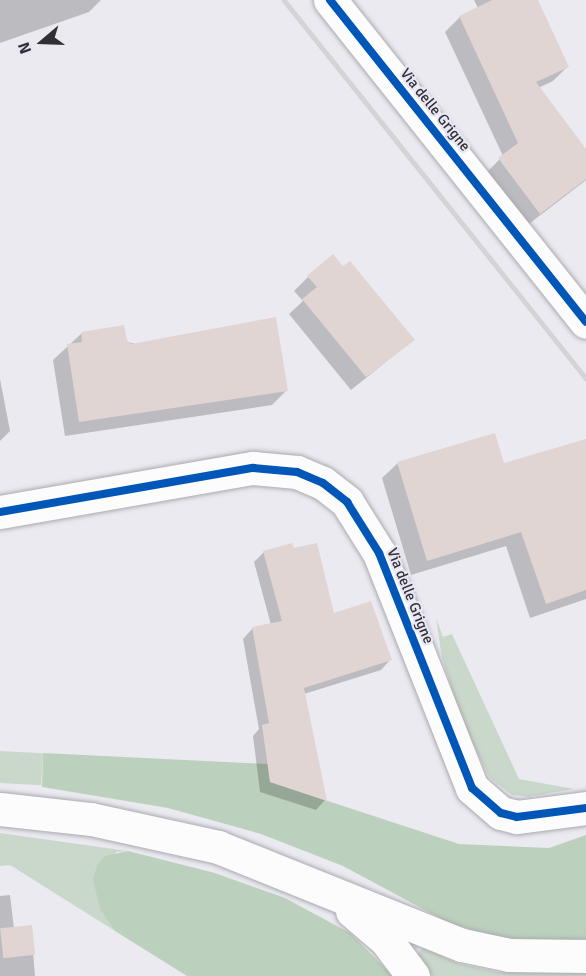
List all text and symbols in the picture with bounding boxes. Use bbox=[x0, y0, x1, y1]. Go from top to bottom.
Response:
north arrow bbox=[12, 12, 72, 72]
text: N bbox=[14, 39, 36, 56]
street label: Via delle Grigne bbox=[396, 65, 474, 155]
street label: Via delle Grigne bbox=[383, 546, 437, 646]

